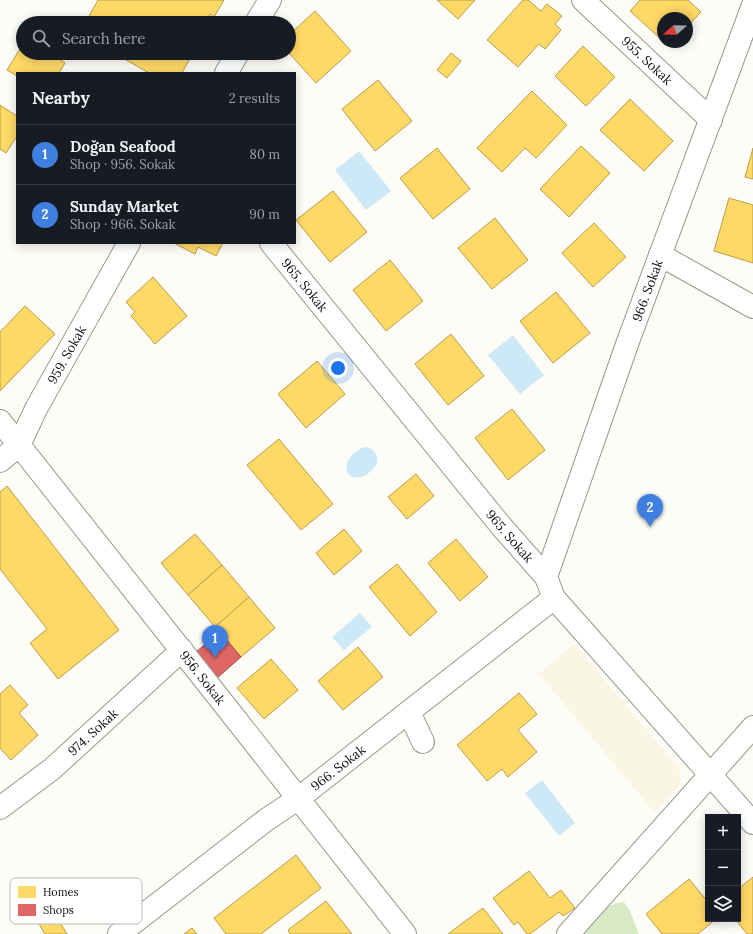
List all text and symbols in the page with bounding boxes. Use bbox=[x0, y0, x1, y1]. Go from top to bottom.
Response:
north arrow bbox=[657, 12, 693, 48]
search box bbox=[16, 16, 296, 60]
icon: search bbox=[30, 27, 52, 49]
text: Search here bbox=[62, 29, 145, 48]
street label: 955. Sokak bbox=[618, 32, 676, 89]
text: Nearby bbox=[32, 87, 90, 109]
text: 2 results bbox=[229, 90, 280, 107]
text: Doğan Seafood bbox=[70, 137, 176, 156]
text: 1 bbox=[42, 146, 48, 163]
text: 80 m bbox=[250, 146, 280, 163]
text: Shop · 956. Sokak bbox=[70, 156, 175, 173]
text: Sunday Market bbox=[70, 197, 179, 216]
text: 2 bbox=[42, 206, 48, 223]
text: 90 m bbox=[249, 206, 280, 223]
text: Shop · 966. Sokak bbox=[70, 216, 175, 233]
street label: 965. Sokak bbox=[278, 255, 332, 316]
street label: 966. Sokak bbox=[628, 257, 667, 324]
street label: 959. Sokak bbox=[44, 323, 90, 387]
your location bbox=[328, 358, 348, 378]
pin: 2 bbox=[637, 494, 663, 527]
street label: 965. Sokak bbox=[482, 506, 537, 566]
pin: 1 bbox=[202, 625, 228, 658]
street label: 956. Sokak bbox=[176, 647, 229, 708]
street label: 974. Sokak bbox=[64, 705, 122, 760]
street label: 966. Sokak bbox=[307, 741, 369, 795]
map controls bbox=[705, 814, 741, 922]
button: + bbox=[705, 814, 741, 850]
button: − bbox=[705, 850, 741, 886]
legend bbox=[10, 878, 142, 924]
text: Homes bbox=[43, 885, 79, 899]
button: layers bbox=[705, 886, 741, 922]
text: Shops bbox=[43, 903, 74, 917]

